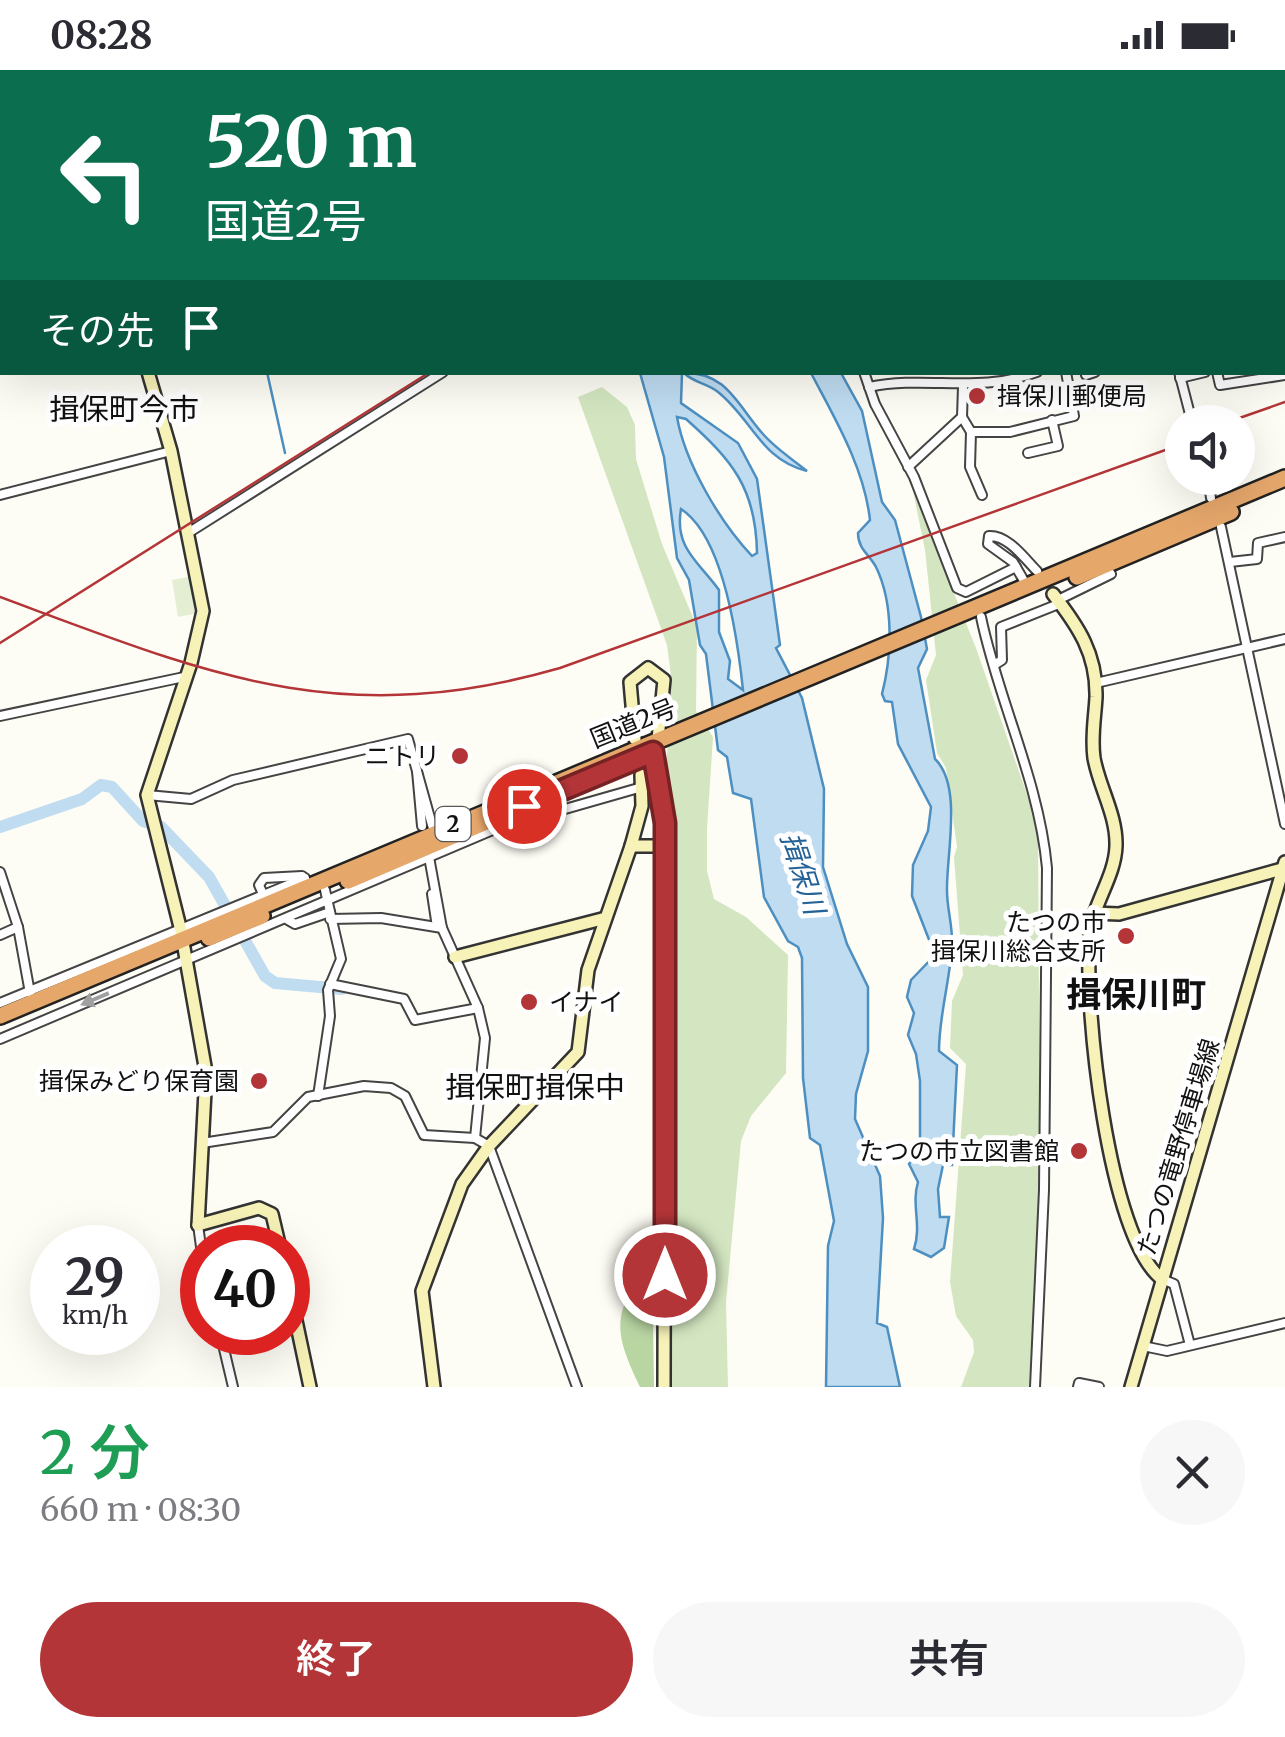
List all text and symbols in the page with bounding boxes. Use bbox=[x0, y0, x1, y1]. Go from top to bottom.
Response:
text: 08:28 bbox=[50, 12, 153, 59]
text: 520 m bbox=[205, 98, 417, 186]
icon: left bbox=[40, 110, 170, 240]
text: 国道2号 bbox=[205, 193, 367, 249]
icon: arrive bbox=[174, 300, 229, 355]
text: その先 bbox=[40, 307, 154, 354]
place label: 揖保川郵便局 bbox=[997, 380, 1147, 412]
marker: 揖保川郵便局 bbox=[966, 385, 988, 407]
district label: 揖保町今市 bbox=[49, 390, 199, 428]
map controls bbox=[1165, 405, 1255, 495]
button: sound bbox=[1165, 405, 1255, 495]
street label: 国道2号 bbox=[585, 691, 681, 755]
place label: ニトリ bbox=[365, 740, 440, 772]
marker: ニトリ bbox=[449, 745, 471, 767]
pin bbox=[482, 764, 567, 849]
icon: arrive bbox=[497, 779, 552, 834]
road number: 2 bbox=[436, 807, 470, 841]
water label: 揖保川 bbox=[773, 827, 834, 921]
place label: たつの市 揖保川総合支所 bbox=[931, 906, 1106, 967]
marker: たつの市 揖保川総合支所 bbox=[1115, 925, 1137, 947]
district label: 揖保川町 bbox=[1066, 973, 1206, 1017]
place label: イナイ bbox=[549, 986, 624, 1018]
one-way arrow bbox=[80, 991, 110, 1007]
marker: イナイ bbox=[518, 991, 540, 1013]
street label: たつの竜野停車場線 bbox=[1130, 1035, 1226, 1259]
place label: 揖保みどり保育園 bbox=[39, 1065, 239, 1097]
district label: 揖保町揖保中 bbox=[445, 1068, 625, 1106]
marker: 揖保みどり保育園 bbox=[248, 1070, 270, 1092]
place label: たつの市立図書館 bbox=[859, 1135, 1059, 1167]
marker: たつの市立図書館 bbox=[1068, 1140, 1090, 1162]
position arrow bbox=[613, 1223, 717, 1327]
speed limit sign: 40 bbox=[180, 1225, 310, 1355]
text: 29 bbox=[65, 1246, 125, 1309]
text: km/h bbox=[62, 1299, 128, 1331]
text: 2 分 bbox=[40, 1415, 150, 1490]
button: close bbox=[1140, 1420, 1245, 1525]
text: 660 m · 08:30 bbox=[40, 1490, 241, 1530]
button: 終了 bbox=[40, 1602, 633, 1717]
button: 共有 bbox=[653, 1602, 1245, 1717]

